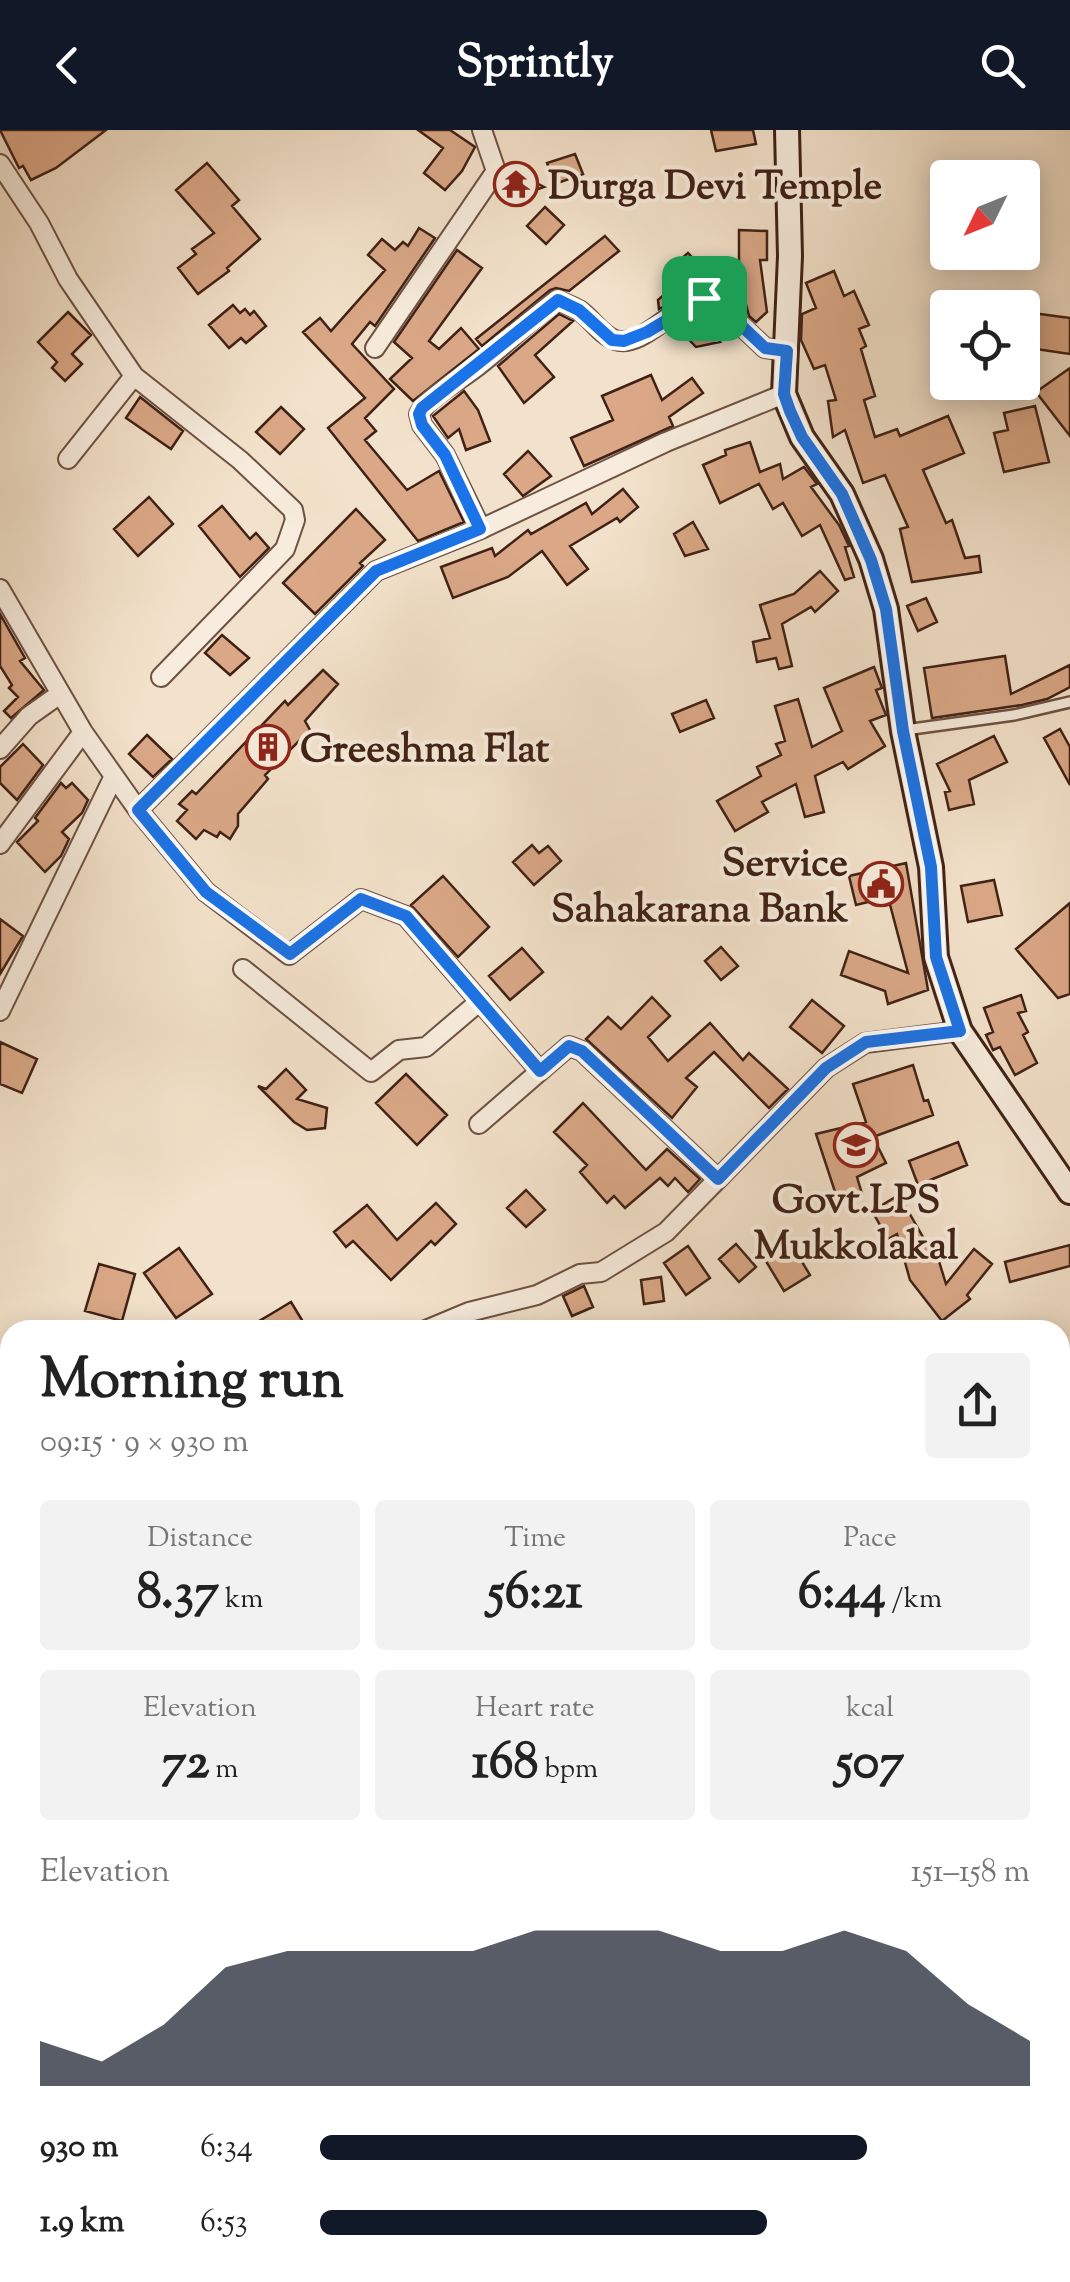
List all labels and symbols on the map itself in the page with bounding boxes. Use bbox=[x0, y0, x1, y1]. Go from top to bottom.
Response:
place label: Durga Devi Temple bbox=[548, 160, 882, 217]
north arrow bbox=[930, 160, 1040, 270]
temple icon: Durga Devi Temple bbox=[493, 161, 539, 207]
pin bbox=[662, 256, 747, 341]
place label: Greeshma Flat bbox=[300, 723, 550, 780]
building icon: Greeshma Flat bbox=[245, 724, 291, 770]
place label: Service Sahakarana Bank bbox=[551, 837, 848, 940]
public building icon: Service Sahakarana Bank bbox=[858, 861, 904, 907]
school or university icon: Govt.LPS Mukkolakal bbox=[833, 1122, 879, 1168]
place label: Govt.LPS Mukkolakal bbox=[754, 1174, 959, 1277]

